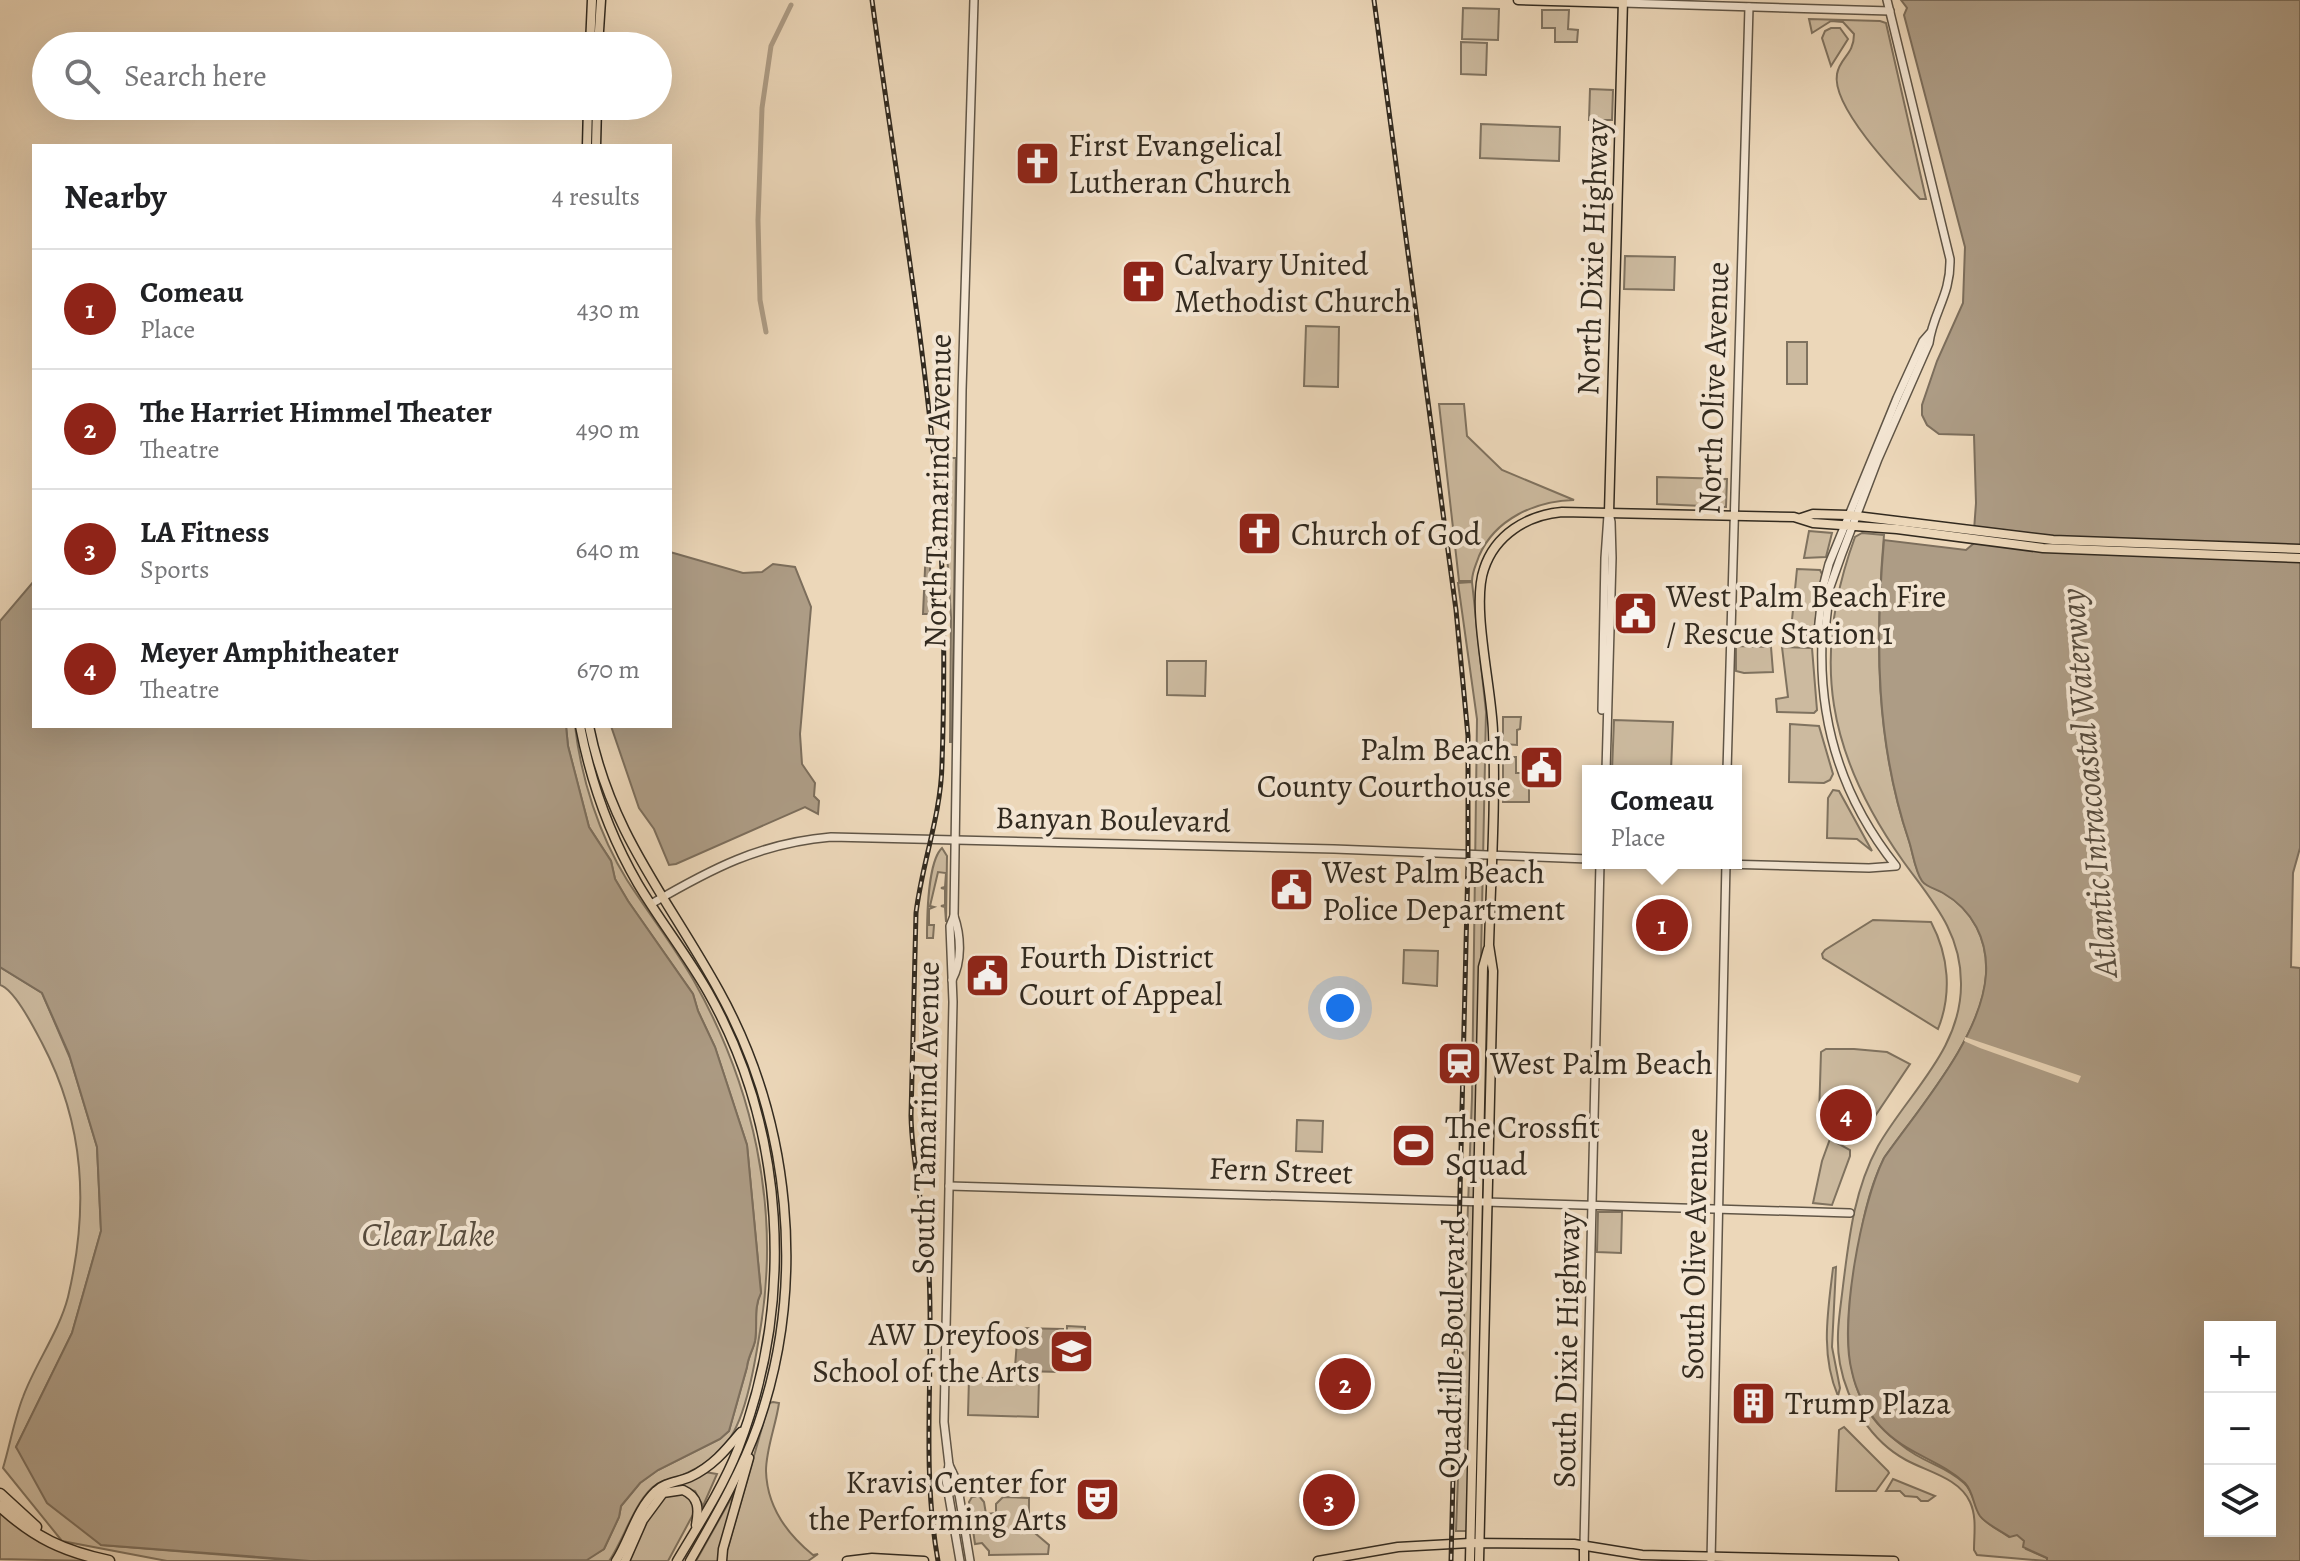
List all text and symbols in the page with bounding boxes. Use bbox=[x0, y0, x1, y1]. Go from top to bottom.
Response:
search box bbox=[32, 32, 672, 120]
icon: search bbox=[60, 54, 104, 98]
text: Search here bbox=[124, 56, 267, 96]
street label: North Dixie Highway bbox=[1565, 117, 1619, 396]
place label: First Evangelical Lutheran Church bbox=[1068, 123, 1291, 204]
church icon: First Evangelical Lutheran Church bbox=[1013, 139, 1061, 187]
text: Nearby bbox=[64, 173, 167, 220]
text: 4 results bbox=[552, 179, 640, 214]
place label: Calvary United Methodist Church bbox=[1174, 242, 1411, 323]
church icon: Calvary United Methodist Church bbox=[1119, 258, 1167, 306]
street label: North Olive Avenue bbox=[1687, 261, 1739, 515]
text: Comeau bbox=[140, 272, 243, 312]
text: 1 bbox=[85, 292, 95, 327]
text: 430 m bbox=[577, 292, 640, 327]
text: Place bbox=[140, 312, 195, 347]
street label: North Tamarind Avenue bbox=[912, 333, 962, 649]
text: The Harriet Himmel Theater bbox=[140, 392, 492, 432]
text: 2 bbox=[84, 412, 96, 447]
text: 490 m bbox=[576, 412, 640, 447]
text: Theatre bbox=[140, 432, 219, 467]
church icon: Church of God bbox=[1236, 510, 1284, 558]
text: LA Fitness bbox=[140, 512, 270, 552]
place label: Church of God bbox=[1291, 512, 1482, 556]
text: 3 bbox=[84, 532, 96, 567]
text: 640 m bbox=[576, 532, 640, 567]
text: Sports bbox=[140, 552, 209, 587]
place label: West Palm Beach Fire / Rescue Station 1 bbox=[1665, 574, 1946, 655]
water label: Atlantic Intracoastal Waterway bbox=[2048, 586, 2129, 982]
public building icon: West Palm Beach Fire / Rescue Station 1 bbox=[1611, 590, 1659, 638]
text: Meyer Amphitheater bbox=[140, 632, 399, 672]
text: 4 bbox=[84, 652, 96, 687]
text: 670 m bbox=[576, 652, 640, 687]
text: Theatre bbox=[140, 672, 219, 707]
place label: Palm Beach County Courthouse bbox=[1257, 727, 1511, 808]
public building icon: Palm Beach County Courthouse bbox=[1518, 743, 1566, 791]
popup bbox=[1582, 765, 1742, 869]
text: Comeau bbox=[1610, 780, 1714, 820]
street label: Banyan Boulevard bbox=[995, 795, 1232, 843]
text: Place bbox=[1610, 820, 1665, 855]
place label: West Palm Beach Police Department bbox=[1321, 850, 1565, 931]
public building icon: West Palm Beach Police Department bbox=[1267, 866, 1315, 914]
pin: 1 bbox=[1636, 895, 1688, 955]
place label: Fourth District Court of Appeal bbox=[1019, 935, 1223, 1016]
public building icon: Fourth District Court of Appeal bbox=[964, 951, 1012, 999]
street label: South Tamarind Avenue bbox=[900, 961, 950, 1275]
your location bbox=[1320, 988, 1360, 1028]
station icon: West Palm Beach bbox=[1435, 1039, 1483, 1087]
place label: West Palm Beach bbox=[1489, 1041, 1713, 1085]
pin: 4 bbox=[1820, 1085, 1872, 1145]
place label: The Crossfit Squad bbox=[1445, 1105, 1600, 1186]
sports icon: The Crossfit Squad bbox=[1390, 1121, 1438, 1169]
street label: South Olive Avenue bbox=[1670, 1128, 1718, 1380]
street label: Fern Street bbox=[1208, 1145, 1354, 1195]
water label: Clear Lake bbox=[361, 1211, 495, 1258]
street label: South Dixie Highway bbox=[1542, 1211, 1590, 1488]
street label: Quadrille Boulevard bbox=[1427, 1216, 1475, 1479]
place label: AW Dreyfoos School of the Arts bbox=[812, 1312, 1040, 1393]
map controls bbox=[2204, 1321, 2276, 1537]
button: + bbox=[2204, 1321, 2276, 1393]
school or university icon: AW Dreyfoos School of the Arts bbox=[1047, 1328, 1095, 1376]
pin: 2 bbox=[1319, 1354, 1371, 1414]
building icon: Trump Plaza bbox=[1730, 1379, 1778, 1427]
place label: Trump Plaza bbox=[1785, 1381, 1951, 1425]
button: − bbox=[2204, 1393, 2276, 1465]
place label: Kravis Center for the Performing Arts bbox=[808, 1460, 1067, 1541]
button: layers bbox=[2204, 1465, 2276, 1537]
pin: 3 bbox=[1303, 1470, 1355, 1530]
theatre icon: Kravis Center for the Performing Arts bbox=[1074, 1476, 1122, 1524]

